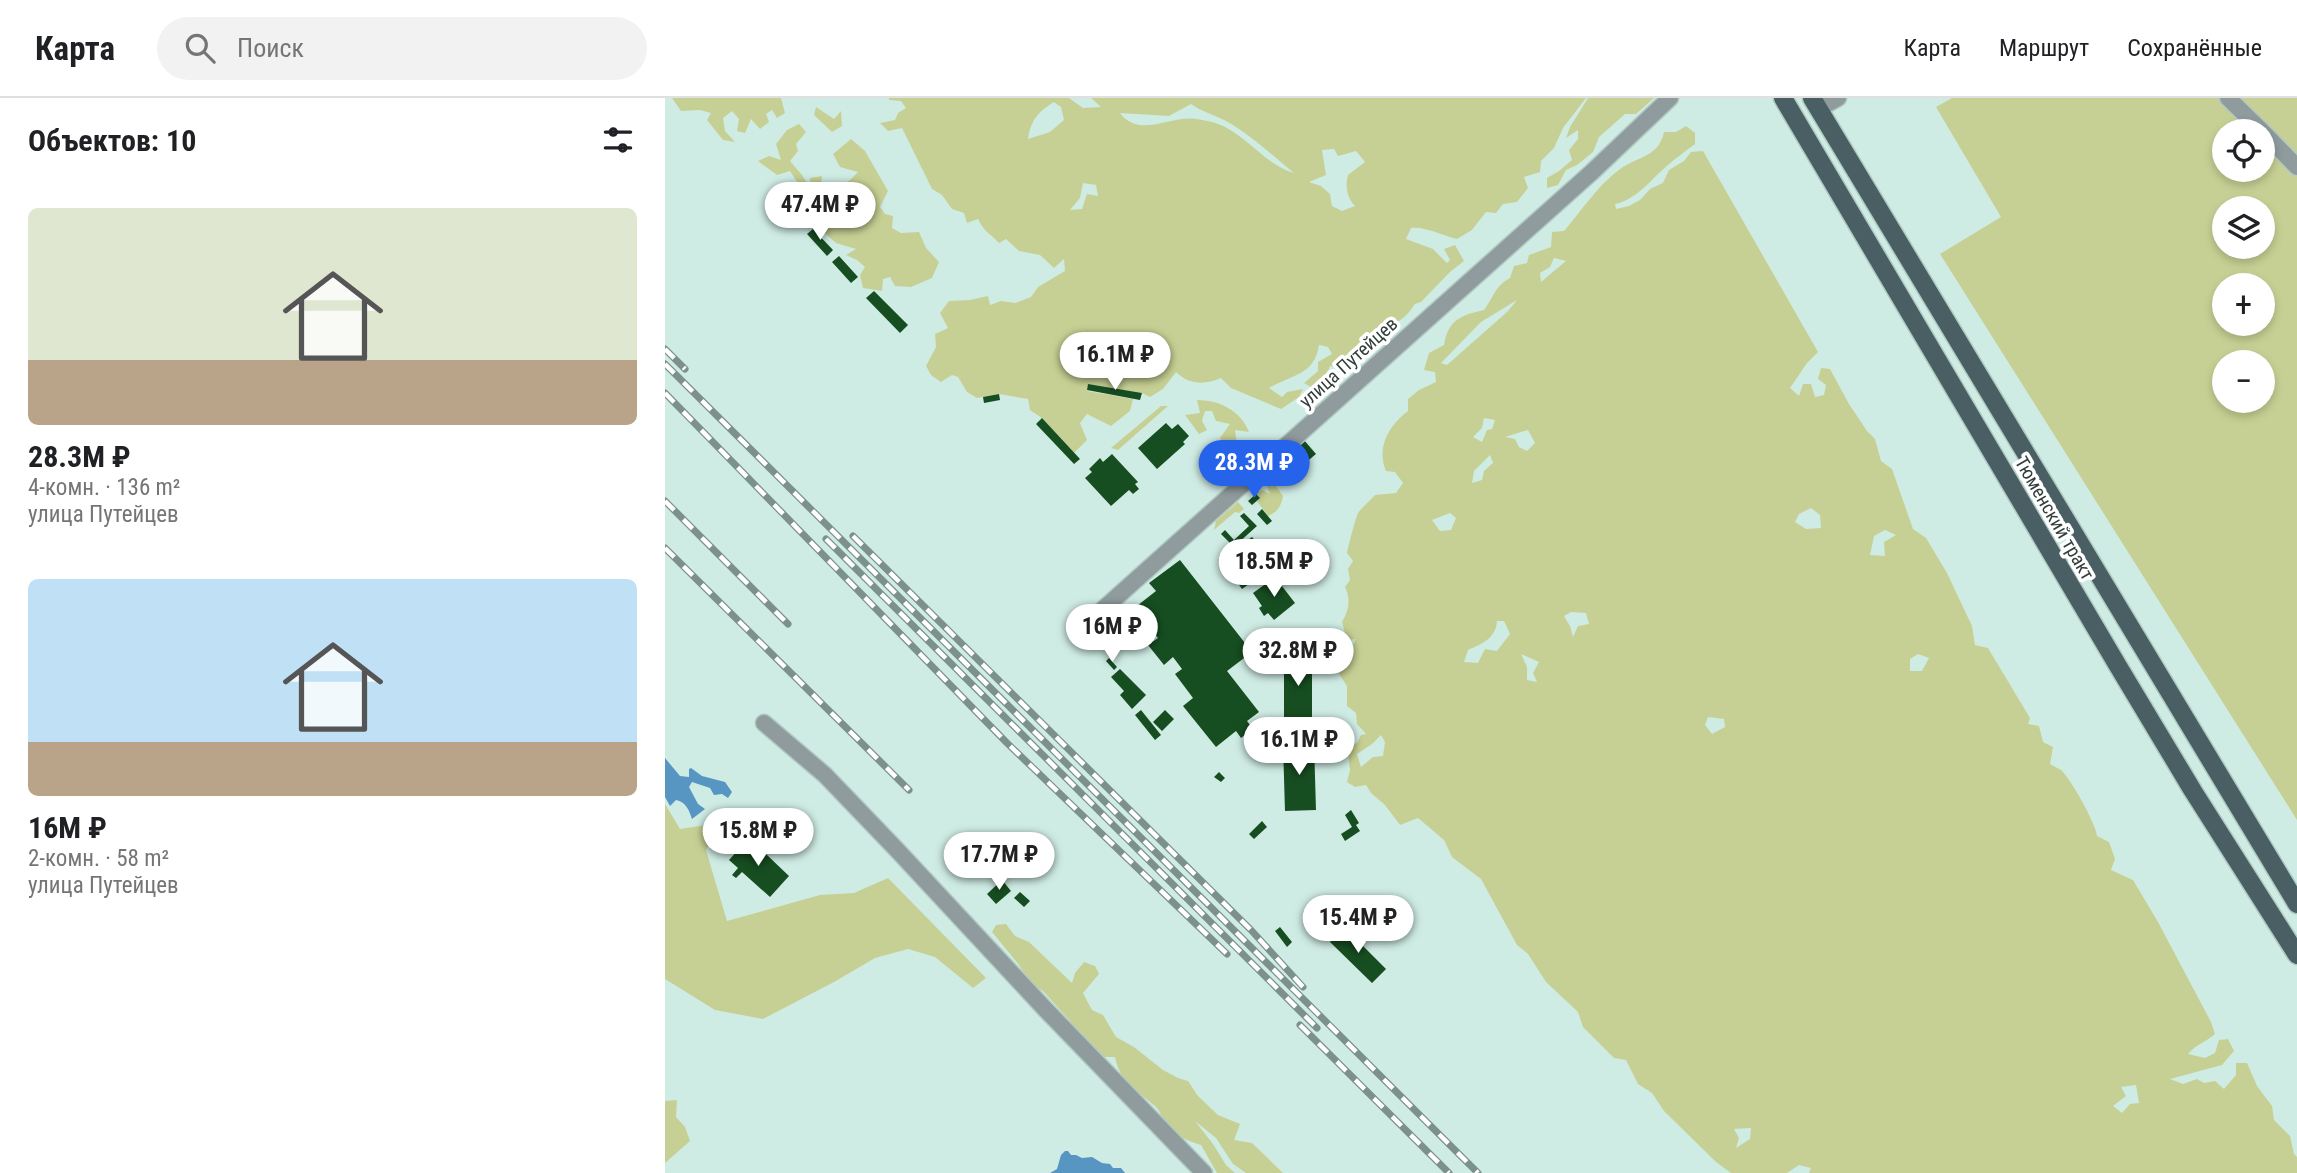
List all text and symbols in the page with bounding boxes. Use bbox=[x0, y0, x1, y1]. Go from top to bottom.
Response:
search box bbox=[157, 17, 647, 80]
text: Карта bbox=[35, 29, 115, 68]
icon: search bbox=[181, 29, 219, 67]
text: Поиск bbox=[237, 33, 304, 63]
text: Карта bbox=[1904, 34, 1961, 62]
text: Маршрут bbox=[1999, 34, 2089, 62]
text: Сохранённые bbox=[2127, 34, 2262, 62]
map controls bbox=[2212, 119, 2275, 413]
button: locate bbox=[2212, 119, 2275, 182]
icon: filters bbox=[599, 121, 637, 159]
text: Объектов: 10 bbox=[28, 123, 196, 158]
pin: 47.4M ₽ bbox=[755, 183, 885, 242]
text: 47.4M ₽ bbox=[781, 191, 859, 218]
button: layers bbox=[2212, 196, 2275, 259]
icon: home bbox=[270, 253, 396, 379]
button: + bbox=[2212, 273, 2275, 336]
street label: улица Путейцев bbox=[1294, 312, 1402, 413]
pin: 16.1M ₽ bbox=[1050, 332, 1180, 392]
text: 16.1M ₽ bbox=[1076, 341, 1154, 368]
button: − bbox=[2212, 350, 2275, 413]
text: 28.3M ₽ bbox=[28, 439, 131, 474]
pin: 28.3M ₽ bbox=[1189, 440, 1319, 500]
text: 28.3M ₽ bbox=[1215, 449, 1293, 476]
street label: Тюменский тракт bbox=[2010, 453, 2099, 584]
text: 4-комн. · 136 m² bbox=[28, 474, 180, 501]
text: улица Путейцев bbox=[28, 501, 179, 528]
pin: 18.5M ₽ bbox=[1209, 540, 1339, 599]
text: 18.5M ₽ bbox=[1235, 548, 1313, 575]
pin: 16M ₽ bbox=[1063, 604, 1161, 664]
text: 16M ₽ bbox=[1082, 613, 1142, 640]
icon: home bbox=[270, 624, 396, 750]
pin: 32.8M ₽ bbox=[1233, 628, 1363, 688]
text: 32.8M ₽ bbox=[1259, 637, 1337, 664]
pin: 16.1M ₽ bbox=[1234, 718, 1364, 777]
text: 16.1M ₽ bbox=[1260, 726, 1338, 753]
pin: 15.8M ₽ bbox=[693, 808, 823, 868]
text: 16M ₽ bbox=[28, 810, 107, 845]
text: 15.8M ₽ bbox=[719, 817, 797, 844]
pin: 17.7M ₽ bbox=[934, 832, 1064, 892]
text: 17.7M ₽ bbox=[960, 841, 1038, 868]
text: 2-комн. · 58 m² bbox=[28, 845, 169, 872]
text: улица Путейцев bbox=[28, 872, 179, 899]
pin: 15.4M ₽ bbox=[1293, 896, 1423, 955]
text: 15.4M ₽ bbox=[1319, 904, 1397, 931]

